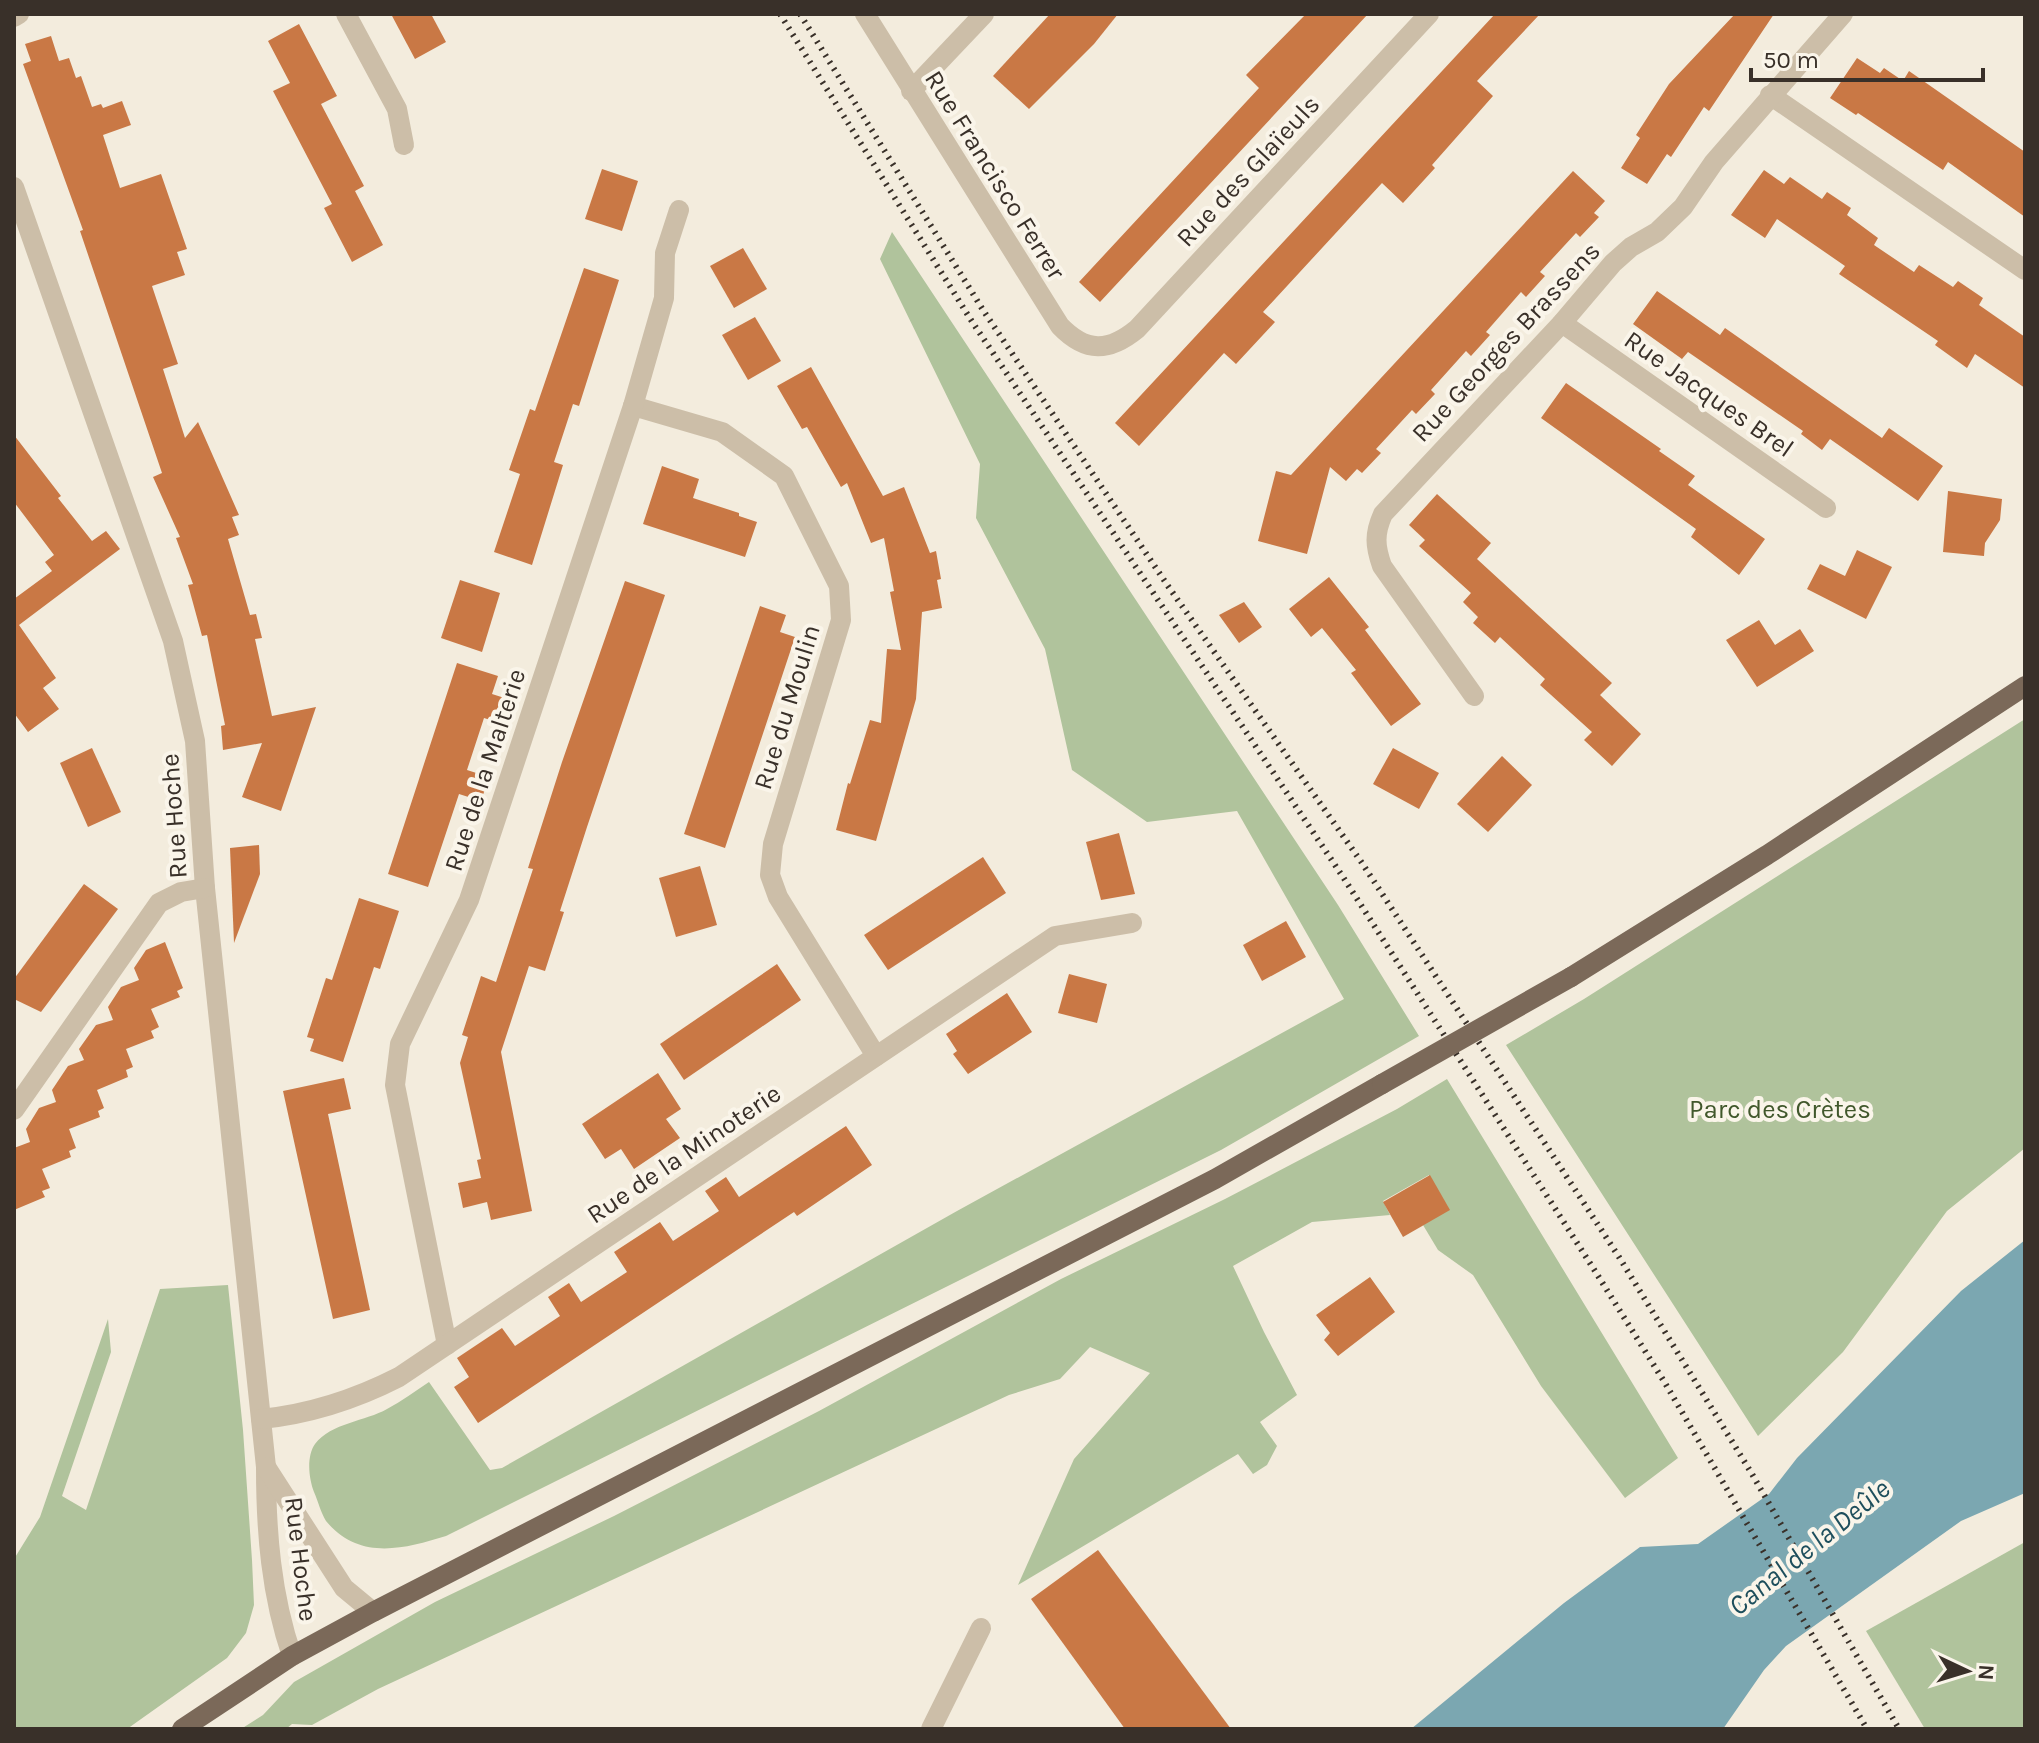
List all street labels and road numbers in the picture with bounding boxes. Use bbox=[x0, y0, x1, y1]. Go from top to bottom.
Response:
street label: Rue Francisco Ferrer bbox=[918, 65, 1072, 286]
street label: Rue des Glaïeuls bbox=[1170, 89, 1326, 253]
street label: Rue Georges Brassens bbox=[1405, 236, 1607, 448]
street label: Rue Jacques Brel bbox=[1618, 324, 1800, 464]
street label: Rue du Moulin bbox=[747, 621, 827, 793]
street label: Rue de la Malterie bbox=[438, 665, 532, 875]
street label: Rue Hoche bbox=[154, 752, 194, 880]
street label: Rue de la Minoterie bbox=[581, 1078, 787, 1230]
street label: Rue Hoche bbox=[278, 1495, 324, 1623]

